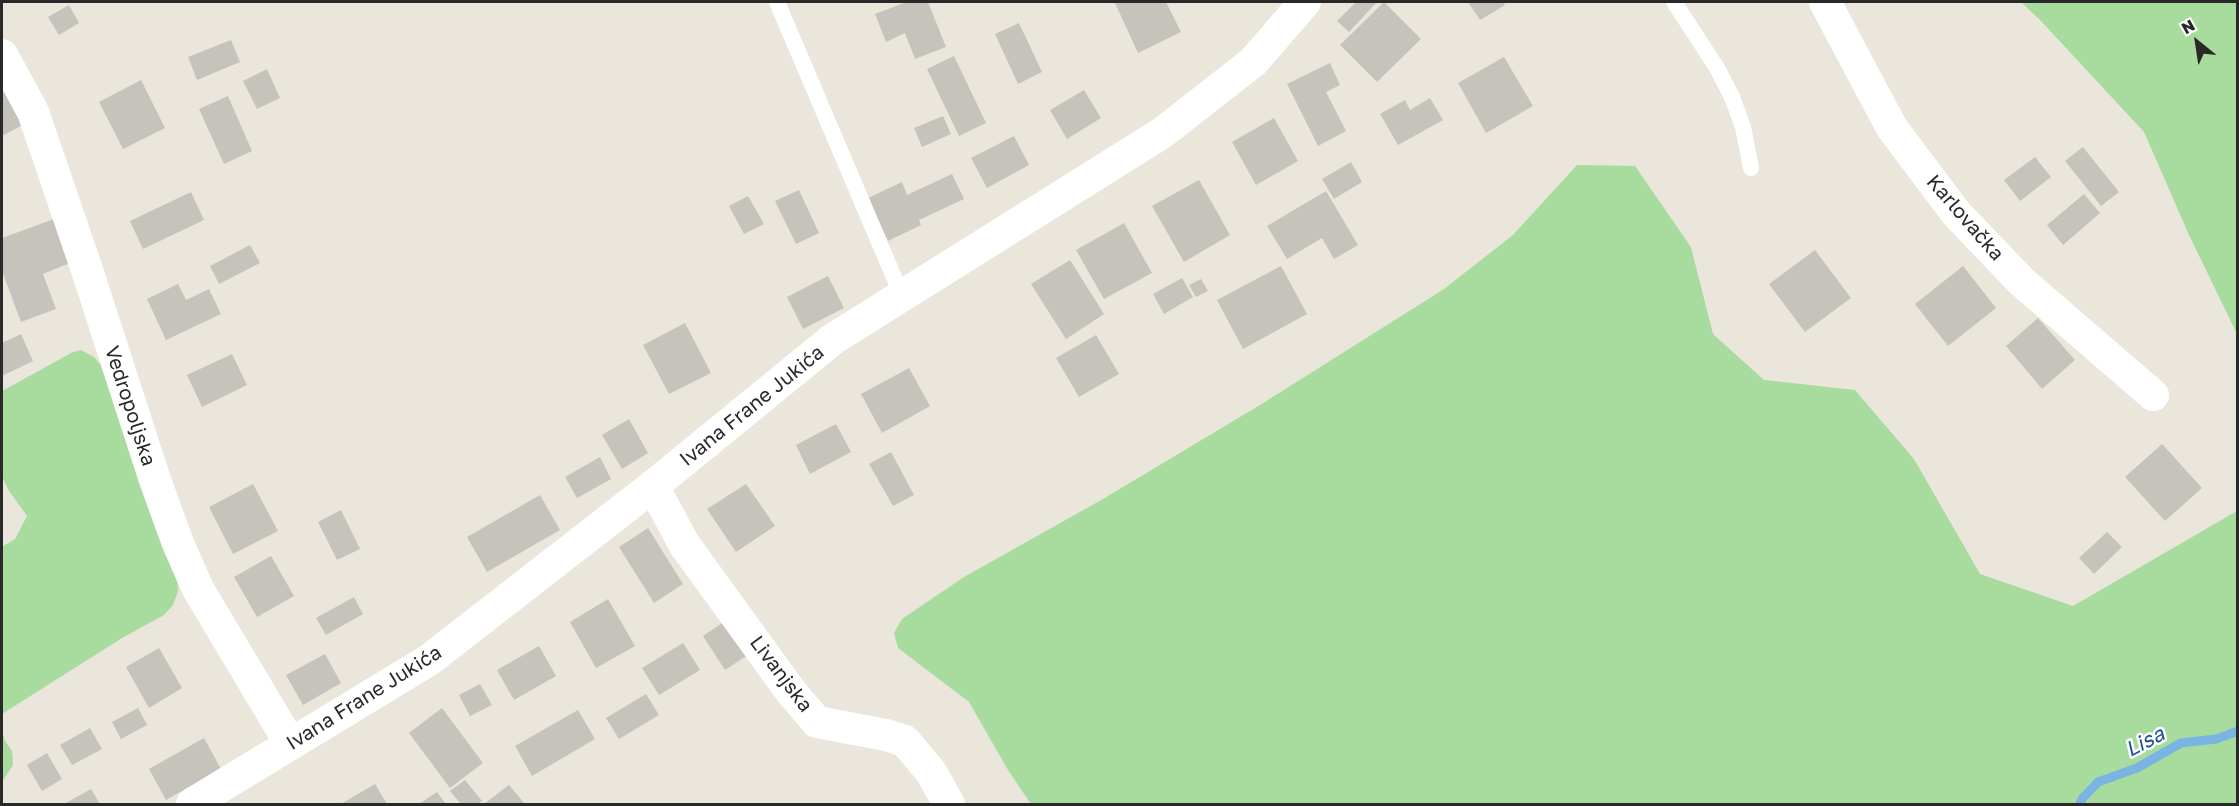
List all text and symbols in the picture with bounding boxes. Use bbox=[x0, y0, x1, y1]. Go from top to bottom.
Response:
north arrow bbox=[2167, 12, 2227, 72]
text: N bbox=[2178, 15, 2198, 38]
street label: Karlovačka bbox=[1921, 170, 2009, 266]
street label: Ivana Frane Jukića bbox=[675, 340, 829, 472]
street label: Vedropoljska bbox=[99, 343, 161, 469]
street label: Livanjska bbox=[745, 631, 817, 717]
street label: Ivana Frane Jukića bbox=[282, 641, 446, 755]
water label: Lisa bbox=[2121, 722, 2169, 762]

